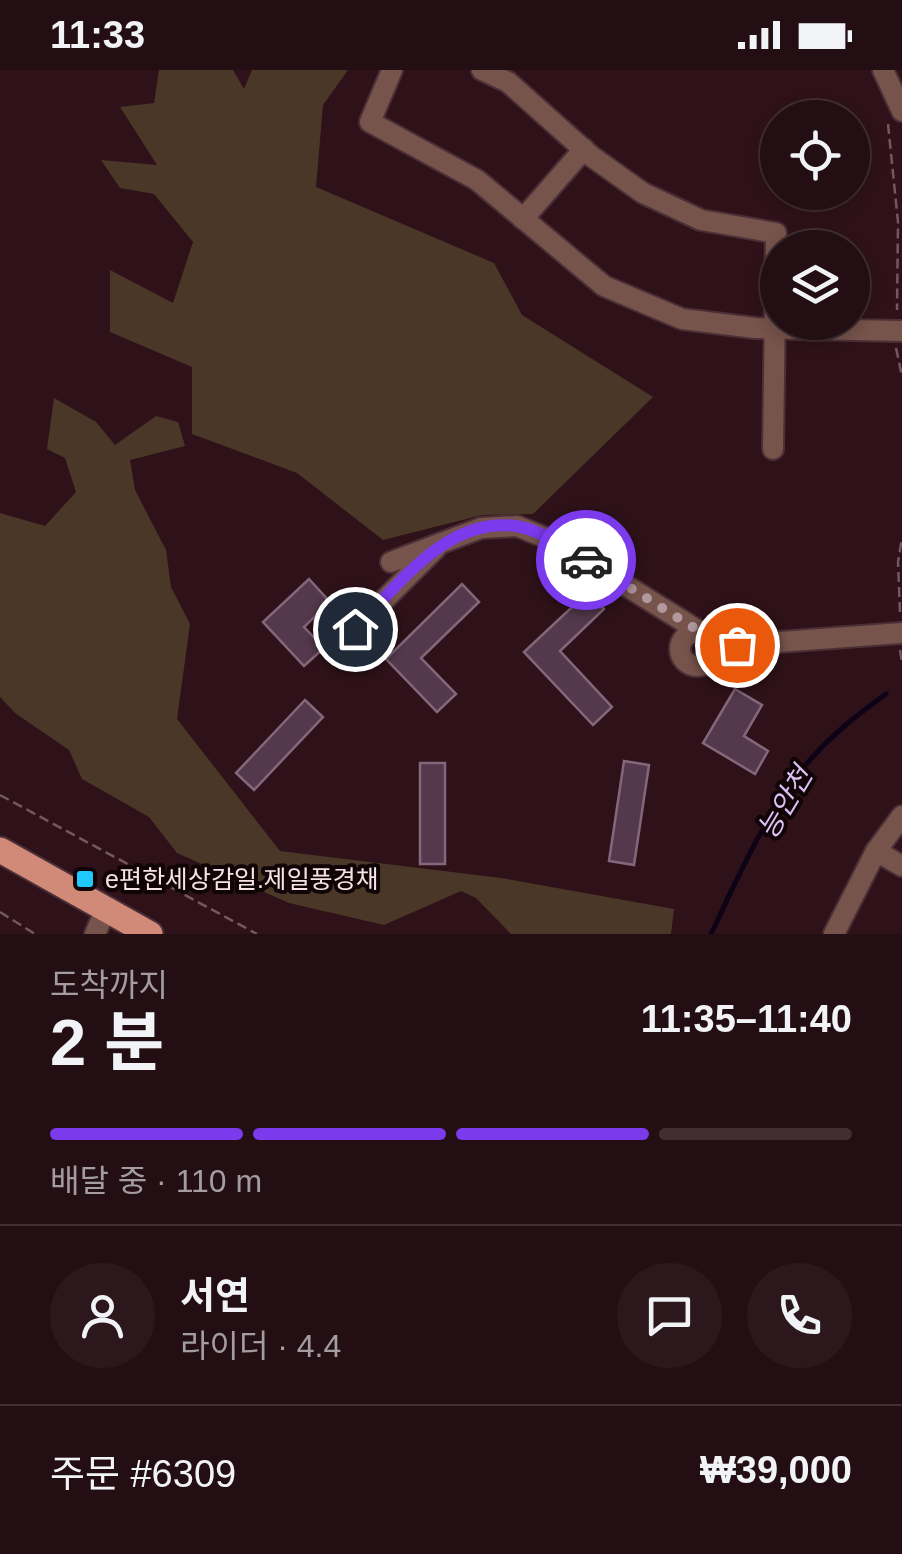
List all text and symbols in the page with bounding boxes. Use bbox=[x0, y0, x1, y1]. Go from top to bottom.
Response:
text: 11:33 bbox=[50, 14, 145, 56]
map controls bbox=[760, 100, 870, 340]
button: locate bbox=[760, 100, 870, 210]
button: layers bbox=[760, 230, 870, 340]
courier bbox=[536, 510, 636, 610]
icon: car bbox=[559, 533, 614, 588]
pin bbox=[313, 587, 398, 672]
icon: home bbox=[328, 602, 383, 657]
pin bbox=[695, 603, 780, 688]
icon: bag bbox=[710, 618, 765, 673]
water label: 능안천 bbox=[752, 759, 820, 844]
place label: e편한세상감일.제일풍경채 bbox=[105, 865, 379, 893]
marker: e편한세상감일.제일풍경채 bbox=[74, 868, 96, 890]
text: 도착까지 bbox=[50, 967, 168, 1003]
text: 11:35–11:40 bbox=[641, 998, 852, 1040]
text: 2 분 bbox=[50, 1006, 164, 1079]
text: 배달 중 · 110 m bbox=[50, 1163, 262, 1199]
button: person bbox=[50, 1263, 155, 1368]
button: chat bbox=[617, 1263, 722, 1368]
button: phone bbox=[747, 1263, 852, 1368]
text: 서연 bbox=[180, 1275, 250, 1317]
text: 라이더 · 4.4 bbox=[180, 1328, 341, 1364]
text: ₩39,000 bbox=[700, 1449, 852, 1491]
text: 주문 #6309 bbox=[50, 1453, 236, 1495]

